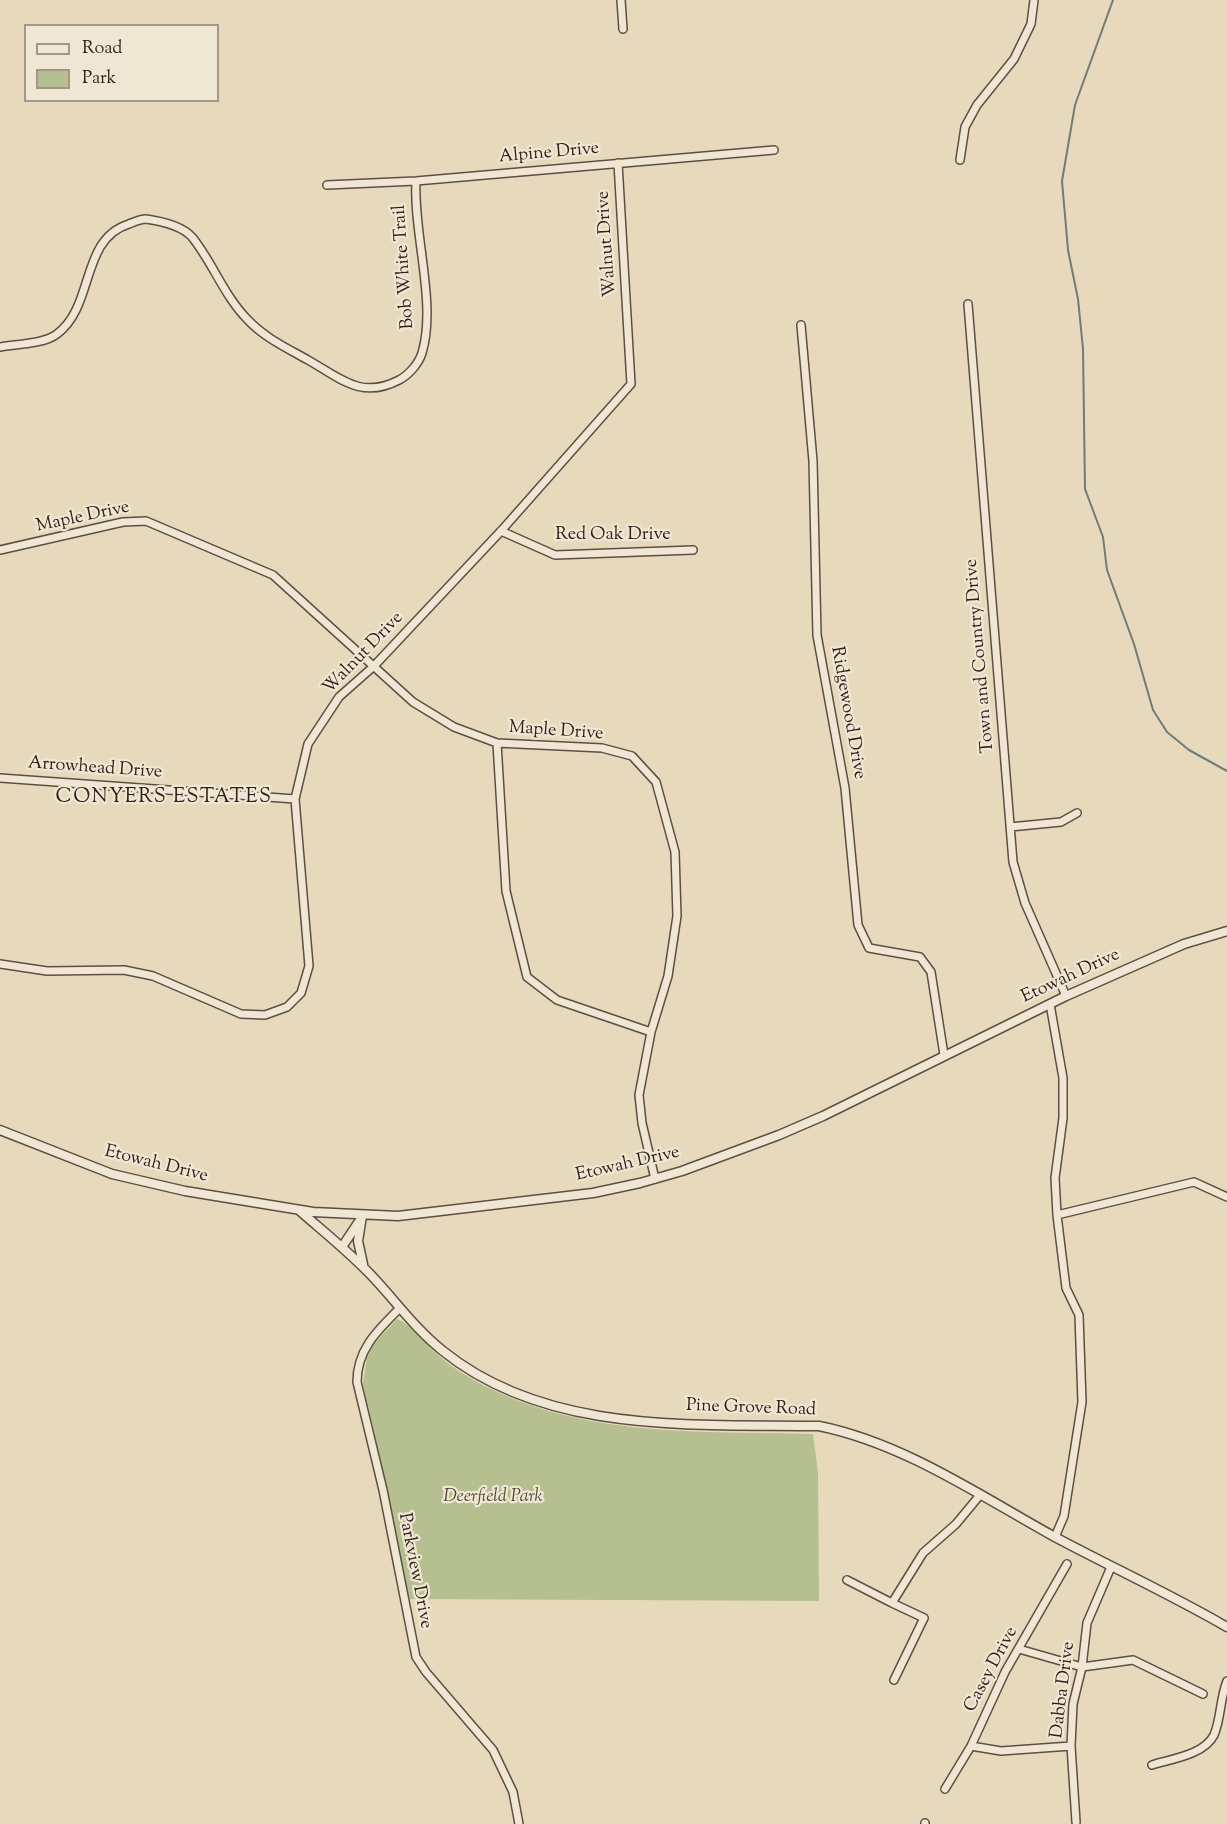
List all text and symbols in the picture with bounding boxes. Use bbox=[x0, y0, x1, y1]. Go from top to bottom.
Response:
legend bbox=[24, 24, 219, 102]
text: Road bbox=[82, 36, 122, 62]
text: Park bbox=[82, 66, 116, 92]
street label: Alpine Drive bbox=[498, 139, 600, 169]
street label: Walnut Drive bbox=[594, 190, 622, 298]
street label: Bob White Trail bbox=[390, 204, 420, 330]
street label: Maple Drive bbox=[34, 498, 132, 538]
street label: Red Oak Drive bbox=[555, 525, 671, 547]
street label: Town and Country Drive bbox=[962, 558, 1000, 754]
street label: Walnut Drive bbox=[319, 608, 409, 700]
street label: Ridgewood Drive bbox=[825, 645, 869, 781]
street label: Maple Drive bbox=[508, 718, 604, 746]
street label: Arrowhead Drive bbox=[27, 754, 163, 784]
district label: CONYERS ESTATES bbox=[56, 787, 272, 811]
street label: Etowah Drive bbox=[1018, 945, 1124, 1009]
street label: Etowah Drive bbox=[102, 1142, 210, 1188]
street label: Etowah Drive bbox=[574, 1143, 682, 1187]
street label: Pine Grove Road bbox=[686, 1396, 816, 1422]
park label: Deerfield Park bbox=[443, 1487, 543, 1509]
street label: Parkview Drive bbox=[392, 1511, 436, 1631]
street label: Casey Drive bbox=[960, 1623, 1024, 1717]
street label: Dabba Drive bbox=[1047, 1640, 1081, 1740]

